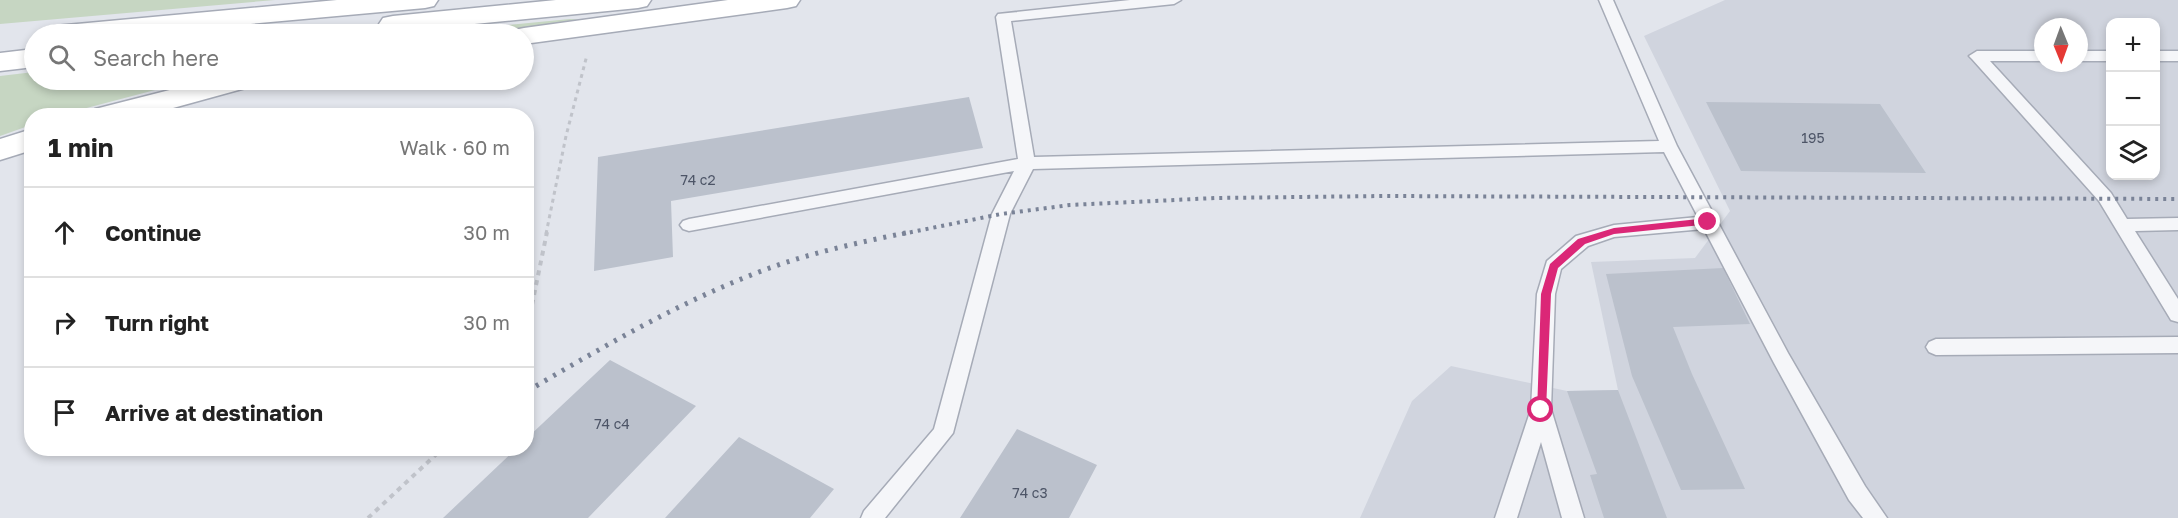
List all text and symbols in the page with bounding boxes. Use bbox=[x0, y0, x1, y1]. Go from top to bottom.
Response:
north arrow bbox=[2034, 18, 2088, 72]
map controls bbox=[2106, 18, 2160, 180]
button: + bbox=[2106, 18, 2160, 72]
search box bbox=[24, 24, 534, 90]
icon: search bbox=[45, 41, 78, 74]
text: Search here bbox=[93, 44, 219, 71]
button: − bbox=[2106, 72, 2160, 126]
button: layers bbox=[2106, 126, 2160, 180]
house number: 195 bbox=[1801, 129, 1825, 146]
text: 1 min bbox=[48, 132, 114, 163]
text: Walk · 60 m bbox=[399, 135, 510, 159]
house number: 74 с2 bbox=[680, 171, 716, 188]
route end bbox=[1694, 208, 1720, 234]
icon: ahead bbox=[48, 216, 81, 249]
text: Continue bbox=[105, 219, 201, 246]
text: 30 m bbox=[463, 220, 510, 244]
icon: right bbox=[48, 306, 81, 339]
text: Turn right bbox=[105, 309, 209, 336]
text: 30 m bbox=[463, 310, 510, 334]
icon: arrive bbox=[48, 396, 81, 429]
route start bbox=[1527, 396, 1553, 422]
text: Arrive at destination bbox=[105, 399, 323, 426]
house number: 74 с4 bbox=[594, 415, 630, 432]
house number: 74 с3 bbox=[1012, 484, 1048, 501]

